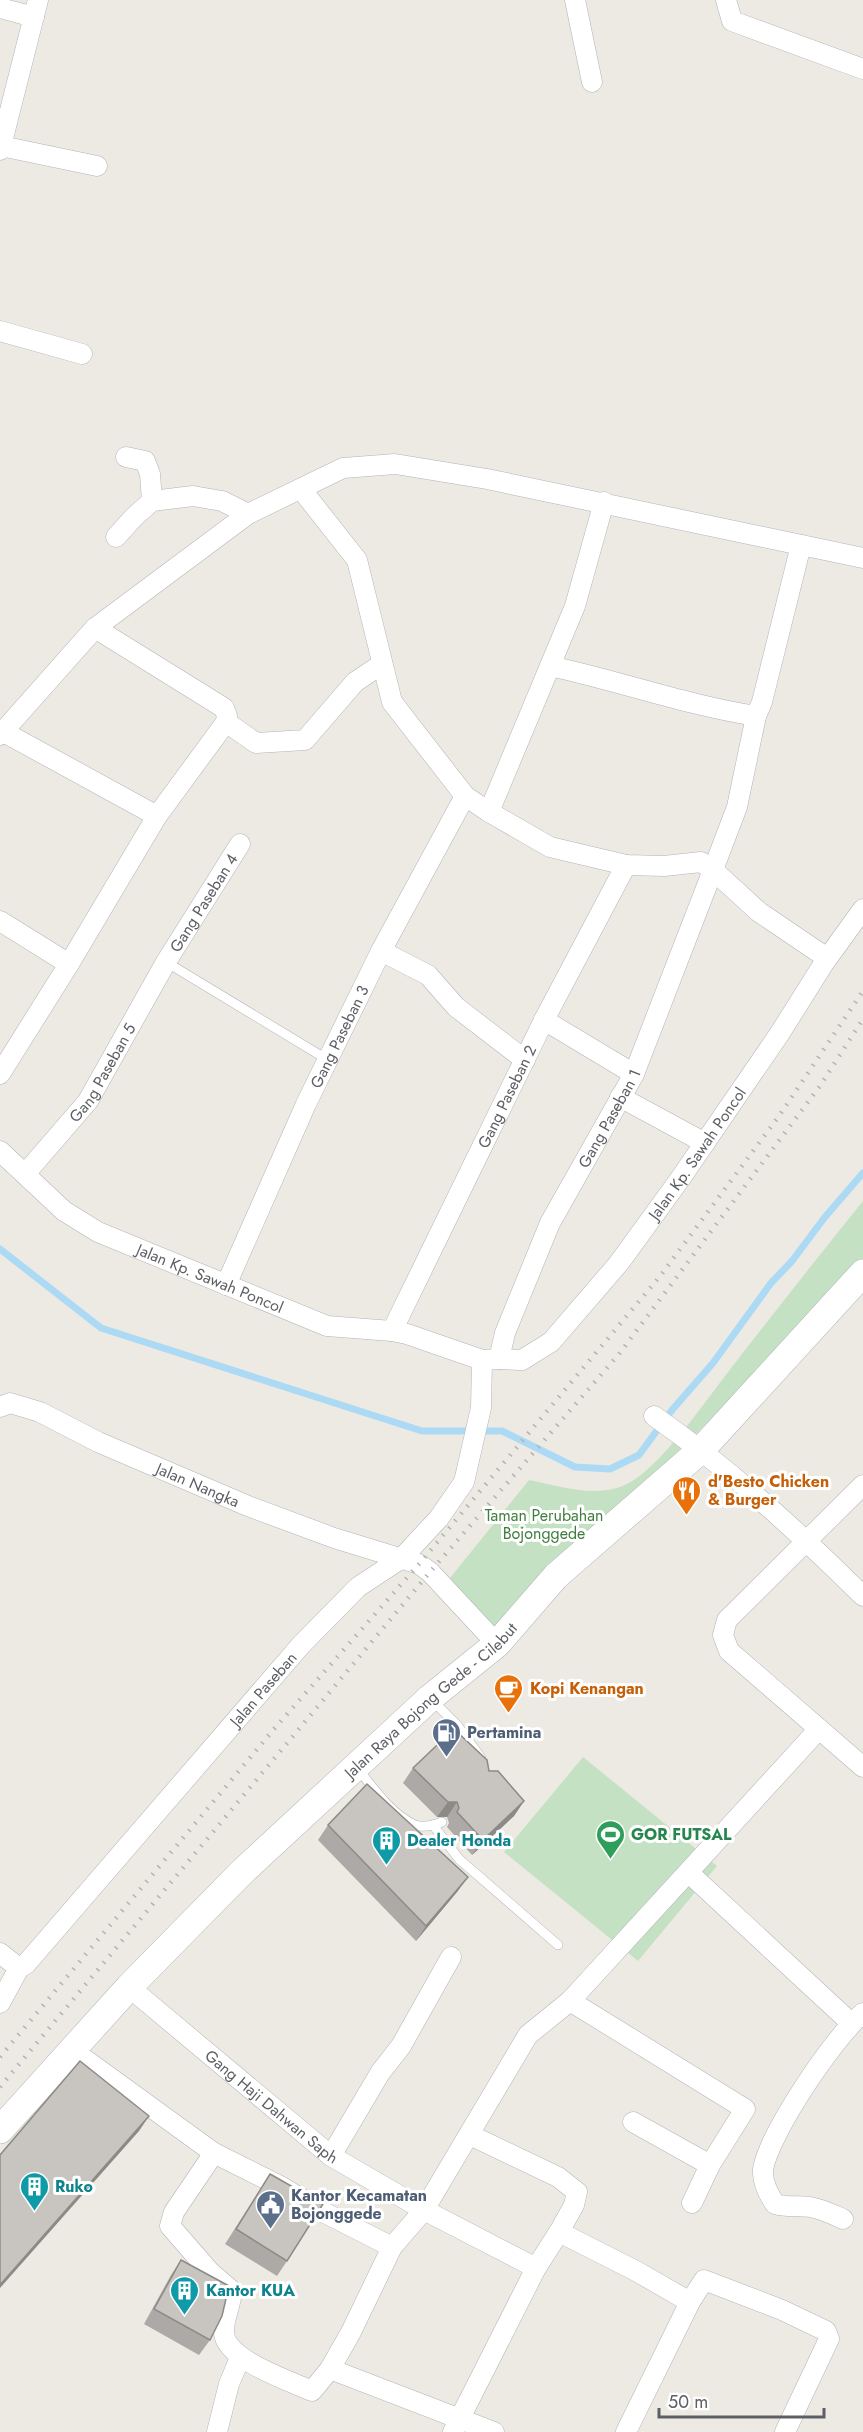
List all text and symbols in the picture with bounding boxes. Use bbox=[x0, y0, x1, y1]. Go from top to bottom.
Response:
street label: Gang Paseban 4 bbox=[164, 849, 243, 956]
street label: Gang Paseban 3 bbox=[304, 981, 374, 1092]
street label: Gang Paseban 5 bbox=[63, 1019, 141, 1127]
street label: Gang Paseban 2 bbox=[472, 1041, 542, 1152]
street label: Gang Paseban 1 bbox=[572, 1066, 646, 1172]
street label: Jalan Kp. Sawah Poncol bbox=[642, 1082, 751, 1226]
street label: Jalan Kp. Sawah Poncol bbox=[131, 1237, 287, 1318]
street label: Jalan Nangka bbox=[151, 1456, 243, 1513]
place label: d'Besto Chicken & Burger bbox=[708, 1470, 829, 1511]
restaurant icon: d'Besto Chicken & Burger bbox=[671, 1474, 703, 1516]
park label: Taman Perubahan Bojonggede bbox=[485, 1504, 603, 1545]
street label: Jalan Raya Bojong Gede - Cilebut bbox=[338, 1617, 522, 1785]
street label: Jalan Paseban bbox=[223, 1647, 302, 1733]
cafe icon: Kopi Kenangan bbox=[493, 1672, 525, 1714]
place label: Kopi Kenangan bbox=[530, 1677, 644, 1700]
fuel station icon: Pertamina bbox=[430, 1716, 462, 1758]
place label: Pertamina bbox=[467, 1721, 541, 1744]
sports icon: GOR FUTSAL bbox=[594, 1818, 626, 1860]
place label: GOR FUTSAL bbox=[631, 1823, 732, 1846]
building icon: Dealer Honda bbox=[370, 1824, 402, 1866]
place label: Dealer Honda bbox=[407, 1829, 511, 1852]
street label: Gang Haji Dahwan Saph bbox=[200, 2044, 342, 2169]
building icon: Ruko bbox=[18, 2170, 50, 2212]
place label: Ruko bbox=[55, 2175, 93, 2198]
place label: Kantor Kecamatan Bojonggede bbox=[291, 2184, 427, 2225]
public building icon: Kantor Kecamatan Bojonggede bbox=[254, 2188, 286, 2230]
building icon: Kantor KUA bbox=[169, 2274, 201, 2316]
place label: Kantor KUA bbox=[206, 2279, 295, 2302]
scale bar bbox=[659, 2381, 824, 2419]
text: 50 m bbox=[668, 2389, 708, 2415]

